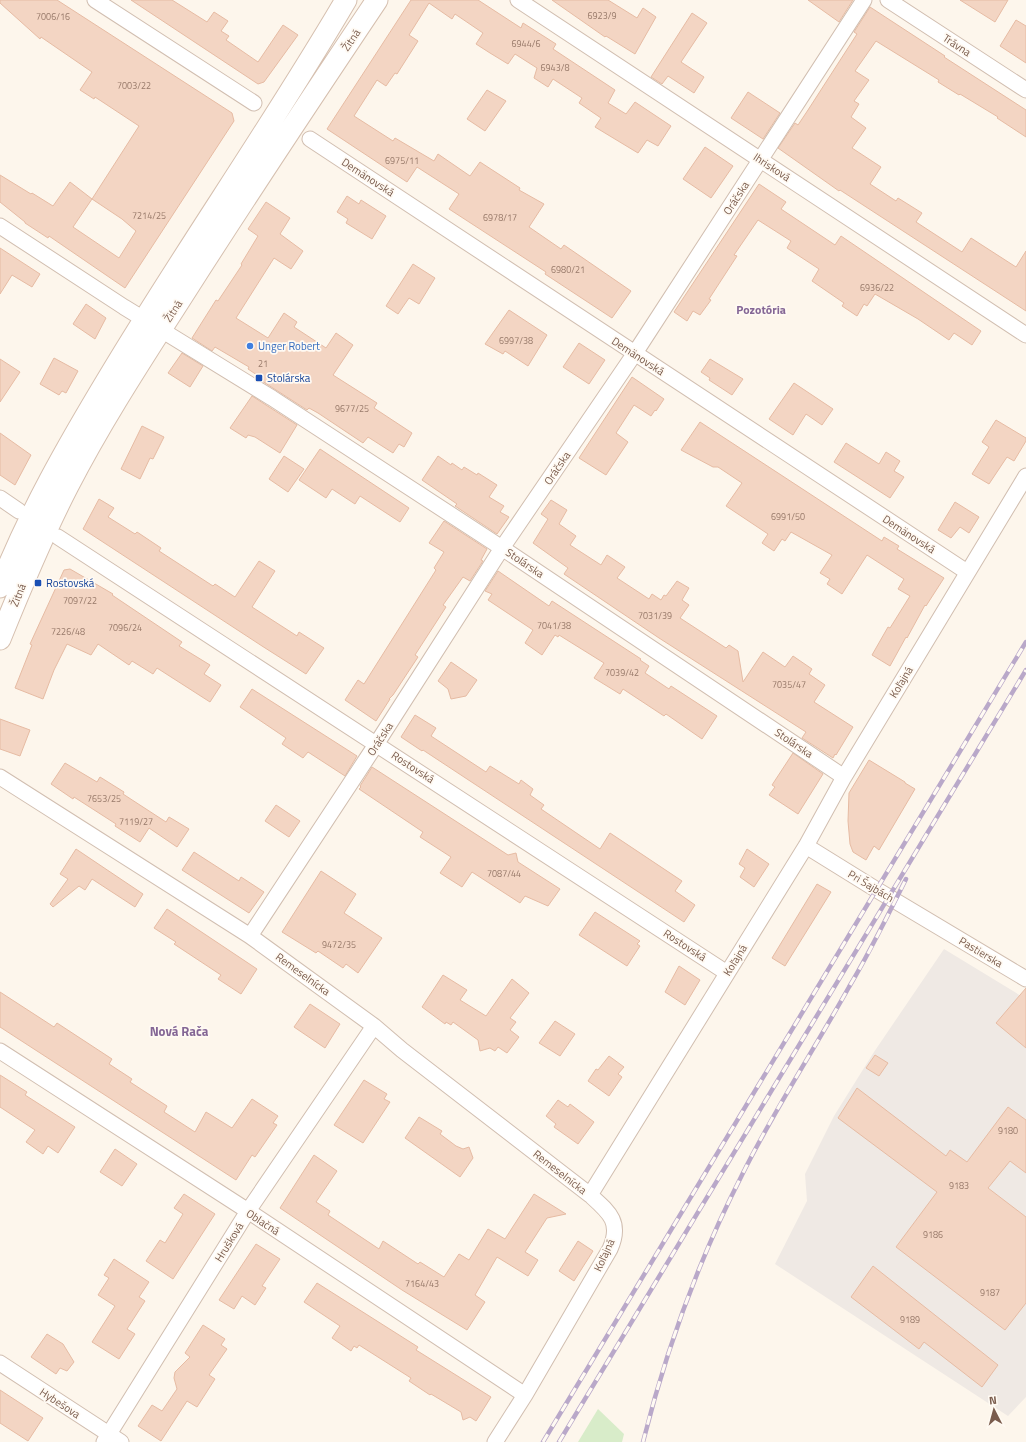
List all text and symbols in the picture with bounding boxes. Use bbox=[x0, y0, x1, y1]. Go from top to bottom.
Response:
house number: 6923/9 bbox=[588, 9, 616, 22]
house number: 7006/16 bbox=[36, 10, 70, 23]
street label: Žitná bbox=[338, 25, 364, 54]
street label: Trávna bbox=[940, 30, 975, 60]
house number: 6944/6 bbox=[512, 37, 540, 50]
house number: 6943/8 bbox=[541, 61, 569, 74]
house number: 7003/22 bbox=[117, 79, 151, 92]
street label: Ihrisková bbox=[750, 149, 794, 185]
street label: Demänovská bbox=[338, 154, 398, 200]
house number: 6975/11 bbox=[385, 154, 419, 167]
street label: Oráčska bbox=[719, 178, 753, 218]
house number: 7214/25 bbox=[132, 209, 166, 222]
house number: 6978/17 bbox=[483, 211, 517, 224]
house number: 6980/21 bbox=[551, 263, 585, 276]
house number: 6936/22 bbox=[860, 281, 894, 294]
street label: Žitná bbox=[160, 296, 186, 325]
district label: Pozotória bbox=[736, 300, 786, 319]
street label: Demänovská bbox=[608, 333, 668, 379]
house number: 6997/38 bbox=[499, 334, 533, 347]
place label: Unger Robert bbox=[258, 338, 320, 354]
marker: Unger Robert bbox=[245, 341, 255, 351]
house number: 21 bbox=[258, 357, 268, 370]
place label: Stolárska bbox=[267, 370, 311, 386]
marker: Stolárska bbox=[254, 373, 264, 383]
house number: 9677/25 bbox=[335, 402, 369, 415]
street label: Oráčska bbox=[540, 448, 574, 488]
house number: 6991/50 bbox=[771, 510, 805, 523]
street label: Demänovská bbox=[879, 511, 939, 557]
street label: Stolárska bbox=[503, 544, 548, 582]
place label: Rostovská bbox=[46, 575, 95, 591]
marker: Rostovská bbox=[33, 578, 43, 588]
street label: Žitná bbox=[6, 581, 30, 609]
house number: 7097/22 bbox=[63, 594, 97, 607]
house number: 7031/39 bbox=[638, 609, 672, 622]
house number: 7041/38 bbox=[537, 619, 571, 632]
house number: 7096/24 bbox=[108, 621, 142, 634]
house number: 7226/48 bbox=[51, 625, 85, 638]
street label: Koľajná bbox=[885, 663, 917, 701]
house number: 7039/42 bbox=[605, 666, 639, 679]
house number: 7035/47 bbox=[772, 678, 806, 691]
street label: Oráčska bbox=[363, 719, 397, 759]
street label: Stolárska bbox=[772, 724, 817, 762]
street label: Rostovská bbox=[388, 747, 438, 787]
house number: 7653/25 bbox=[87, 792, 121, 805]
house number: 7119/27 bbox=[119, 815, 153, 828]
street label: Pri Šajbách bbox=[845, 866, 897, 906]
house number: 7087/44 bbox=[487, 867, 521, 880]
street label: Rostovská bbox=[660, 925, 710, 965]
street label: Pastierska bbox=[956, 933, 1006, 972]
house number: 9472/35 bbox=[322, 938, 356, 951]
street label: Koľajná bbox=[719, 941, 751, 979]
street label: Remeselnícka bbox=[272, 949, 334, 1000]
district label: Nová Rača bbox=[150, 1021, 209, 1041]
house number: 9180 bbox=[998, 1124, 1018, 1137]
street label: Remeselnícka bbox=[530, 1146, 591, 1198]
house number: 9183 bbox=[949, 1179, 969, 1192]
street label: Oblačná bbox=[243, 1205, 283, 1239]
street label: Hrušková bbox=[211, 1219, 248, 1265]
house number: 9186 bbox=[923, 1228, 943, 1241]
street label: Koľajná bbox=[590, 1236, 619, 1274]
house number: 7164/43 bbox=[405, 1277, 439, 1290]
house number: 9187 bbox=[980, 1286, 1000, 1299]
house number: 9189 bbox=[900, 1313, 920, 1326]
street label: Hybešova bbox=[37, 1384, 84, 1422]
north arrow bbox=[974, 1390, 1014, 1430]
text: N bbox=[988, 1392, 998, 1408]

